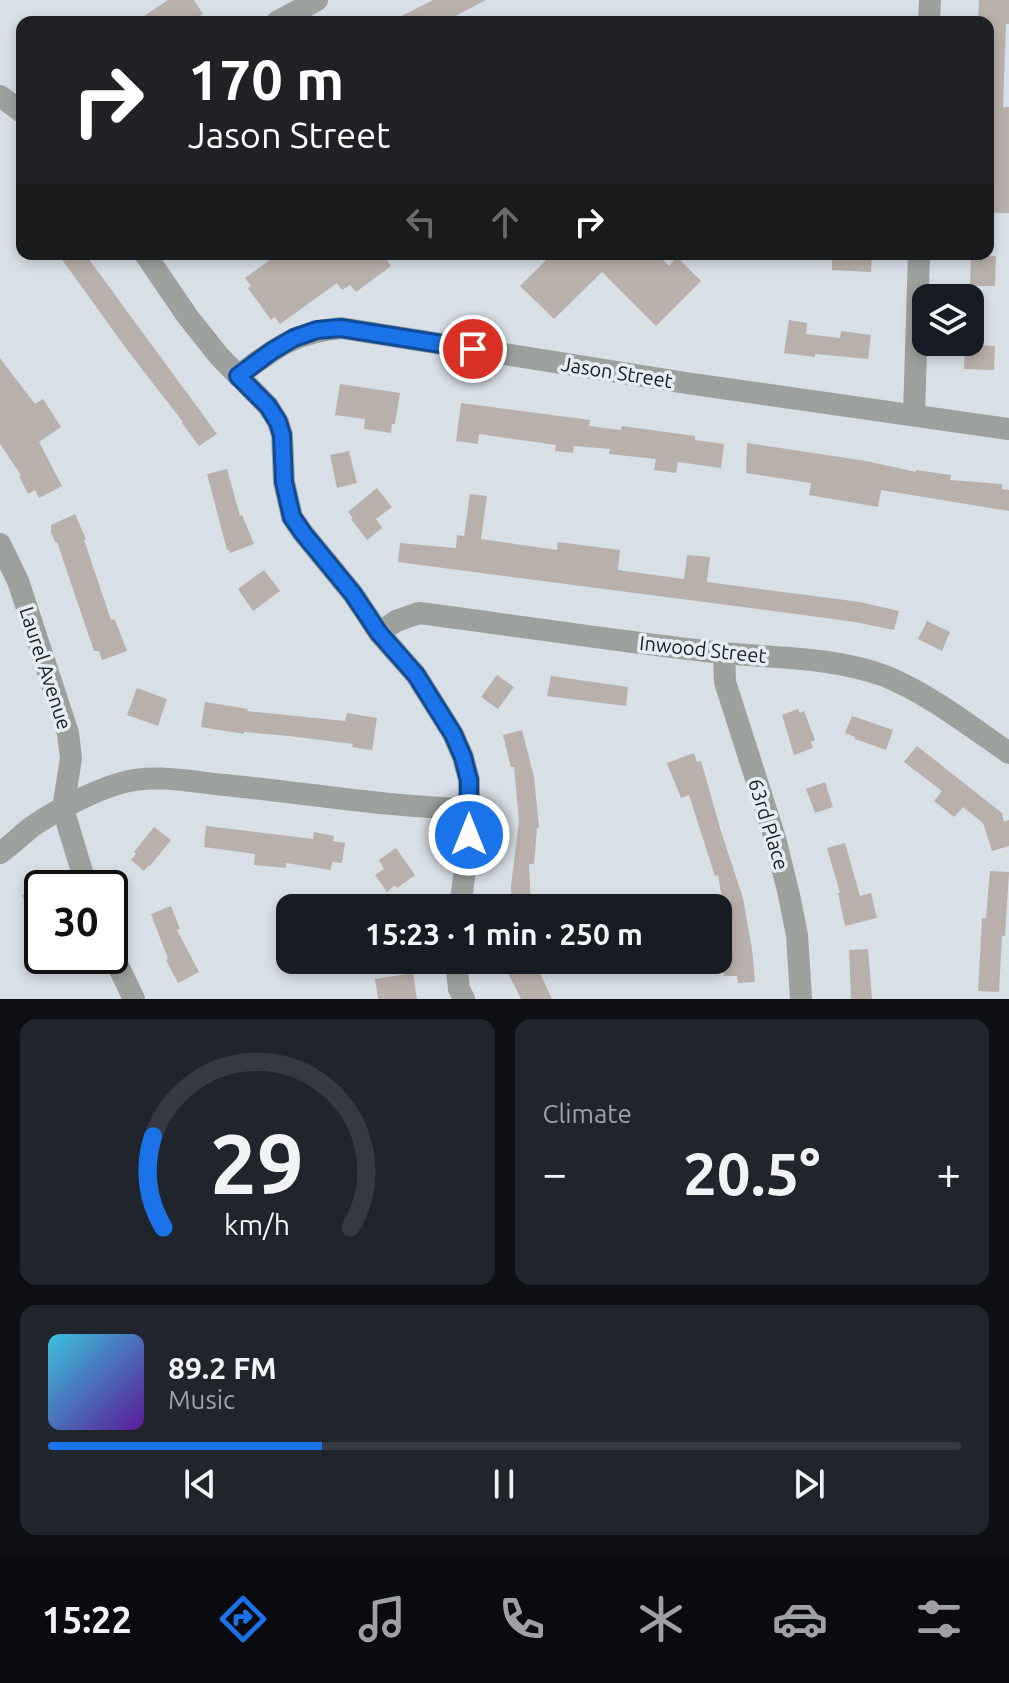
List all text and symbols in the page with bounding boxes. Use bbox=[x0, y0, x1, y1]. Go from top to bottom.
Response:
icon: right bbox=[56, 48, 160, 152]
text: 170 m bbox=[188, 48, 344, 111]
text: Jason Street bbox=[188, 114, 390, 155]
icon: left bbox=[399, 200, 443, 244]
icon: ahead bbox=[483, 200, 527, 244]
icon: right bbox=[567, 200, 611, 244]
map controls bbox=[912, 284, 984, 356]
button: layers bbox=[912, 284, 984, 356]
pin bbox=[439, 315, 507, 383]
icon: arrive bbox=[451, 327, 495, 371]
street label: Jason Street bbox=[560, 352, 674, 392]
street label: Laurel Avenue bbox=[15, 604, 77, 732]
street label: Inwood Street bbox=[638, 631, 768, 667]
street label: 63rd Place bbox=[744, 776, 794, 872]
position arrow bbox=[427, 793, 511, 877]
speed limit sign: 30 bbox=[24, 870, 128, 974]
text: 15:23 · 1 min · 250 m bbox=[365, 917, 643, 951]
text: Climate bbox=[543, 1099, 632, 1128]
text: 29 bbox=[210, 1116, 304, 1210]
text: 20.5° bbox=[683, 1139, 820, 1206]
text: − bbox=[543, 1148, 567, 1197]
text: + bbox=[936, 1148, 961, 1197]
text: km/h bbox=[224, 1208, 290, 1240]
text: 89.2 FM bbox=[168, 1351, 277, 1385]
text: Music bbox=[168, 1385, 235, 1414]
icon: previous bbox=[178, 1462, 222, 1506]
icon: pause bbox=[482, 1462, 526, 1506]
icon: next bbox=[787, 1462, 831, 1506]
icon: directions bbox=[215, 1591, 271, 1647]
icon: music bbox=[354, 1591, 410, 1647]
icon: phone bbox=[494, 1591, 550, 1647]
icon: climate bbox=[633, 1591, 689, 1647]
icon: car bbox=[772, 1591, 828, 1647]
icon: filters bbox=[911, 1591, 967, 1647]
text: 15:22 bbox=[42, 1599, 132, 1640]

